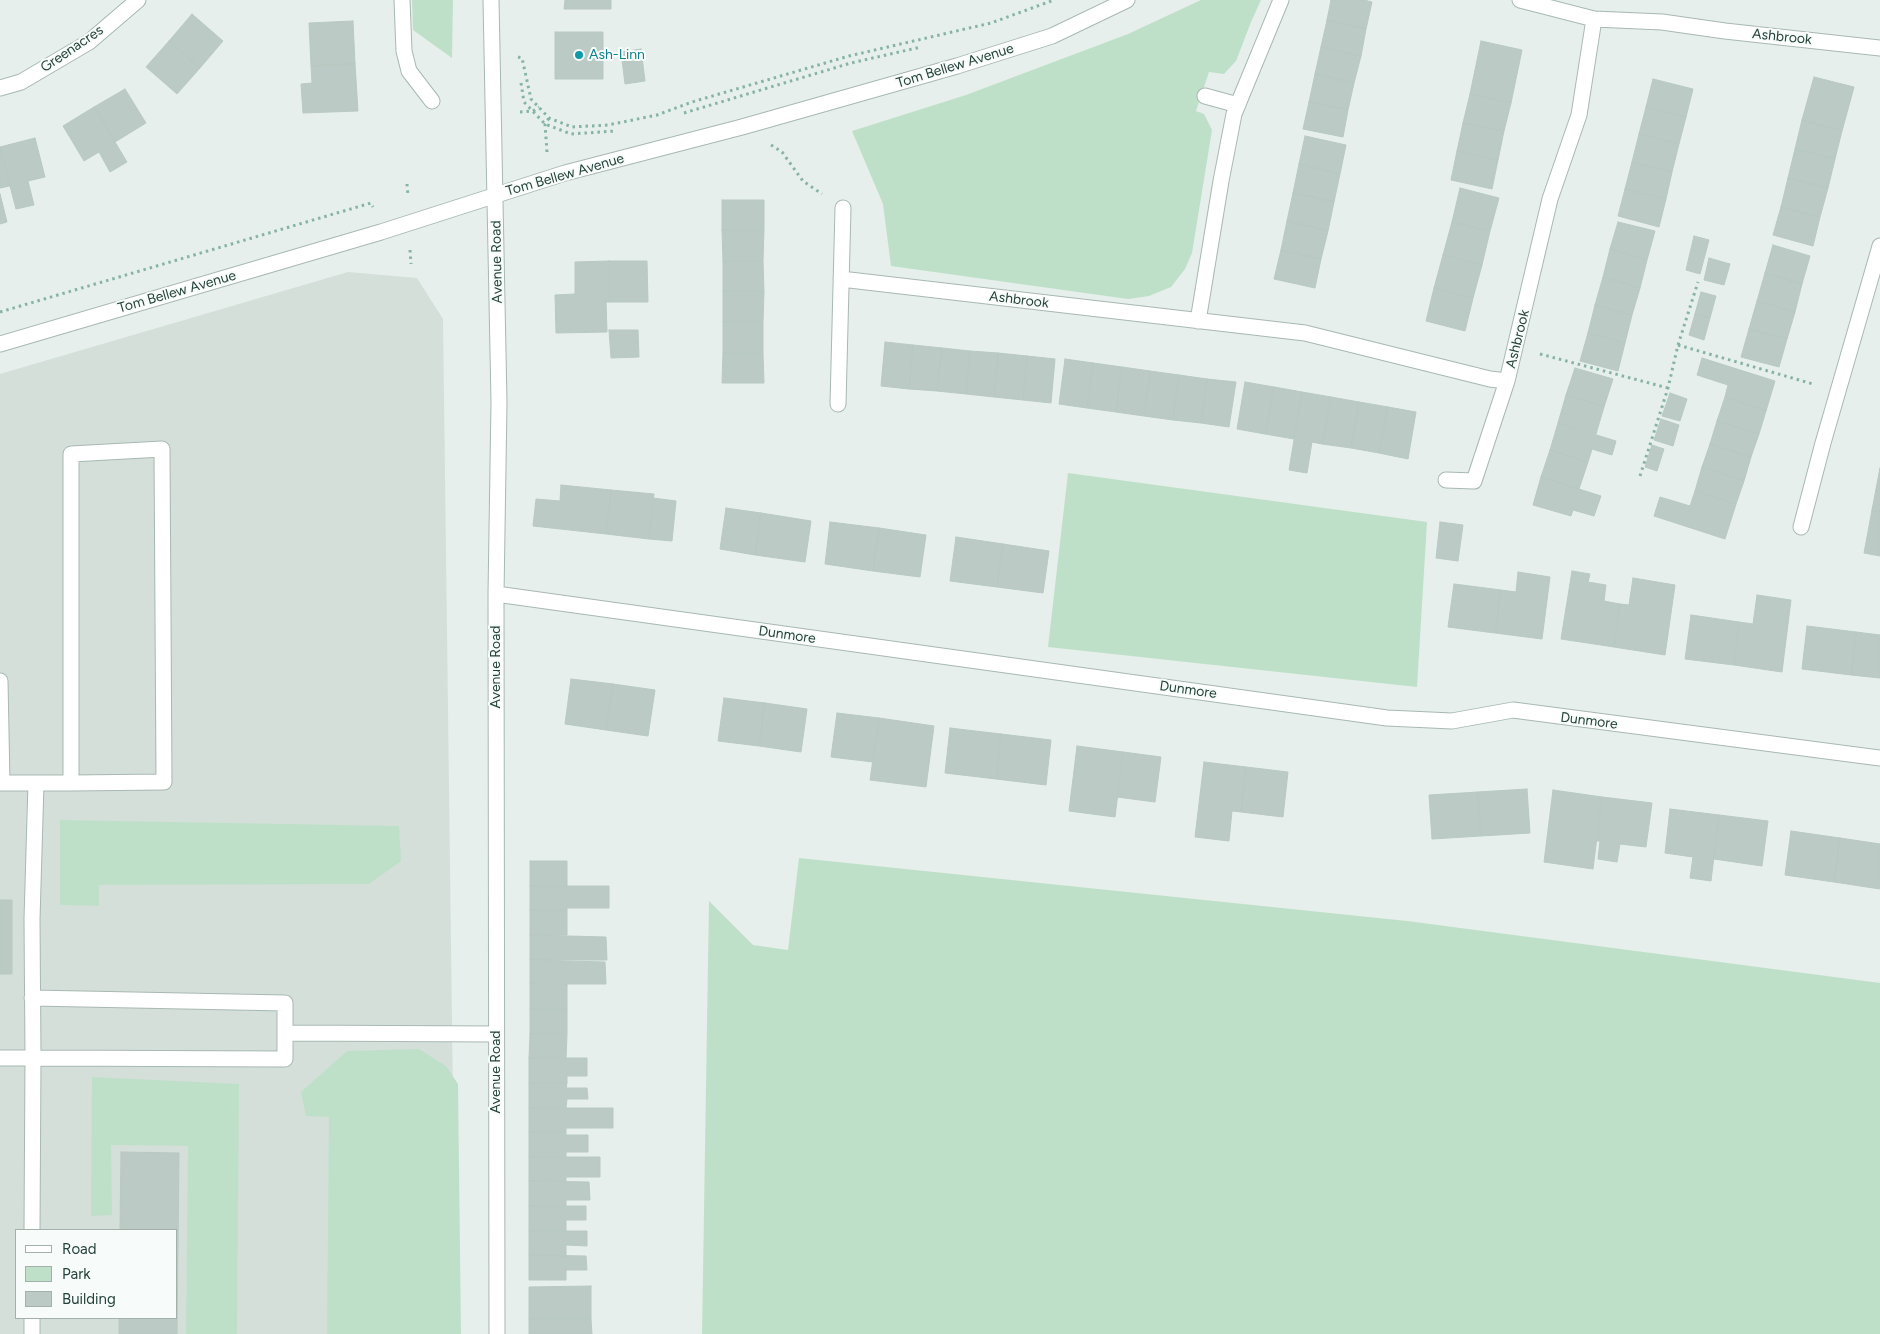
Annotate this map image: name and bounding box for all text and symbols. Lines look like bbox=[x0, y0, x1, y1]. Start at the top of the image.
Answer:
street label: Greenacres bbox=[37, 22, 107, 76]
street label: Ashbrook bbox=[1751, 26, 1813, 48]
street label: Tom Bellew Avenue bbox=[894, 40, 1016, 92]
place label: Ash-Linn bbox=[589, 47, 645, 63]
marker: Ash-Linn bbox=[573, 49, 585, 61]
street label: Tom Bellew Avenue bbox=[504, 150, 626, 200]
street label: Avenue Road bbox=[488, 220, 506, 304]
street label: Tom Bellew Avenue bbox=[116, 267, 238, 317]
street label: Ashbrook bbox=[988, 288, 1050, 312]
street label: Ashbrook bbox=[1503, 308, 1533, 370]
street label: Dunmore bbox=[757, 623, 817, 647]
street label: Avenue Road bbox=[488, 625, 504, 709]
street label: Dunmore bbox=[1158, 678, 1218, 702]
street label: Dunmore bbox=[1559, 709, 1619, 733]
street label: Avenue Road bbox=[488, 1030, 504, 1114]
legend bbox=[15, 1229, 178, 1319]
text: Road bbox=[62, 1240, 97, 1258]
text: Park bbox=[62, 1265, 91, 1283]
text: Building bbox=[62, 1290, 116, 1308]

